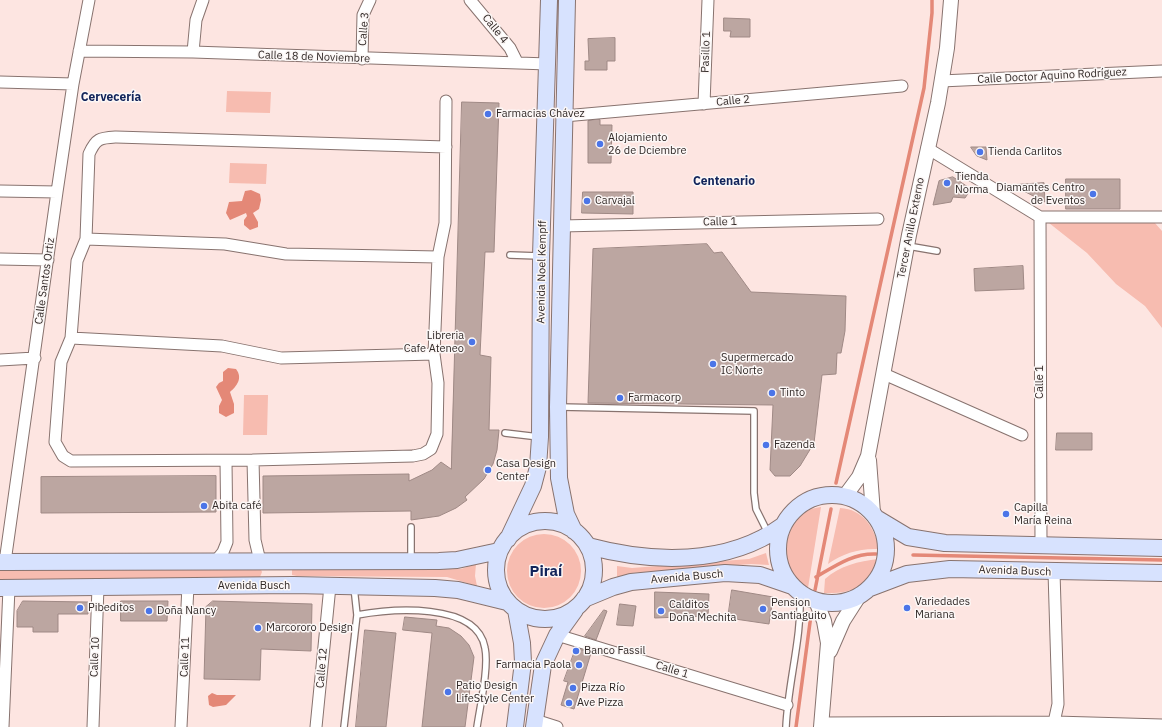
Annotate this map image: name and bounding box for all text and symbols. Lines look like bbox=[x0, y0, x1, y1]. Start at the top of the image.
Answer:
street label: Calle 3 bbox=[356, 12, 372, 46]
street label: Calle 4 bbox=[479, 12, 511, 46]
street label: Pasillo 1 bbox=[699, 31, 713, 73]
street label: Calle 18 de Noviembre bbox=[258, 48, 370, 66]
street label: Calle Doctor Aquino Rodríguez bbox=[977, 65, 1127, 87]
district label: Cervecería bbox=[81, 91, 141, 105]
street label: Calle 2 bbox=[716, 93, 750, 109]
place label: Farmacias Chávez bbox=[496, 107, 584, 121]
marker: Farmacias Chávez bbox=[483, 109, 493, 119]
place label: Alojamiento 26 de Dciembre bbox=[608, 131, 687, 157]
marker: Alojamiento 26 de Dciembre bbox=[595, 139, 605, 149]
place label: Tienda Carlitos bbox=[988, 145, 1062, 159]
marker: Tienda Carlitos bbox=[975, 147, 985, 157]
place label: Tienda Norma bbox=[955, 170, 989, 196]
district label: Centenario bbox=[693, 175, 755, 189]
street label: Tercer Anillo Externo bbox=[895, 176, 927, 280]
marker: Tienda Norma bbox=[942, 178, 952, 188]
place label: Diamantes Centro de Eventos bbox=[996, 181, 1085, 207]
marker: Diamantes Centro de Eventos bbox=[1088, 189, 1098, 199]
place label: Carvajal bbox=[595, 194, 635, 208]
marker: Carvajal bbox=[582, 196, 592, 206]
street label: Calle 1 bbox=[703, 215, 737, 229]
street label: Avenida Noel Kempff bbox=[534, 220, 550, 324]
street label: Calle Santos Ortiz bbox=[32, 237, 58, 325]
place label: Libreria Cafe Ateneo bbox=[404, 329, 464, 355]
marker: Libreria Cafe Ateneo bbox=[467, 337, 477, 347]
place label: Supermercado IC Norte bbox=[721, 351, 794, 377]
marker: Supermercado IC Norte bbox=[708, 359, 718, 369]
street label: Calle 1 bbox=[1033, 365, 1047, 399]
place label: Tinto bbox=[780, 386, 805, 400]
marker: Tinto bbox=[767, 388, 777, 398]
place label: Farmacorp bbox=[628, 391, 681, 405]
marker: Farmacorp bbox=[615, 393, 625, 403]
place label: Fazenda bbox=[774, 438, 815, 452]
marker: Fazenda bbox=[761, 440, 771, 450]
place label: Casa Design Center bbox=[496, 457, 556, 483]
marker: Casa Design Center bbox=[483, 465, 493, 475]
place label: Abita café bbox=[212, 499, 261, 513]
marker: Abita café bbox=[199, 501, 209, 511]
place label: Capilla María Reina bbox=[1014, 501, 1072, 527]
marker: Capilla María Reina bbox=[1001, 509, 1011, 519]
district label: Piraí bbox=[530, 563, 562, 581]
street label: Avenida Busch bbox=[978, 563, 1052, 579]
street label: Avenida Busch bbox=[650, 567, 724, 587]
street label: Avenida Busch bbox=[218, 579, 290, 593]
place label: Variedades Mariana bbox=[915, 595, 970, 621]
place label: Pension Santiaguito bbox=[771, 596, 827, 622]
place label: Calditos Doña Mechita bbox=[669, 598, 736, 624]
place label: Pibeditos bbox=[88, 601, 134, 615]
marker: Pibeditos bbox=[75, 603, 85, 613]
marker: Variedades Mariana bbox=[902, 603, 912, 613]
place label: Doña Nancy bbox=[157, 604, 216, 618]
marker: Pension Santiaguito bbox=[758, 604, 768, 614]
marker: Doña Nancy bbox=[144, 606, 154, 616]
marker: Calditos Doña Mechita bbox=[656, 606, 666, 616]
place label: Marcororo Design bbox=[266, 621, 353, 635]
marker: Marcororo Design bbox=[253, 623, 263, 633]
street label: Calle 10 bbox=[88, 637, 102, 677]
street label: Calle 11 bbox=[178, 637, 192, 677]
place label: Banco Fassil bbox=[584, 644, 646, 658]
marker: Banco Fassil bbox=[571, 646, 581, 656]
street label: Calle 12 bbox=[314, 647, 330, 689]
place label: Farmacia Paola bbox=[496, 658, 571, 672]
street label: Calle 1 bbox=[654, 659, 690, 681]
marker: Farmacia Paola bbox=[574, 660, 584, 670]
place label: Patio Design LifeStyle Center bbox=[456, 679, 534, 705]
place label: Pizza Río bbox=[581, 681, 625, 695]
marker: Pizza Río bbox=[568, 683, 578, 693]
marker: Patio Design LifeStyle Center bbox=[443, 687, 453, 697]
place label: Ave Pizza bbox=[577, 696, 623, 710]
marker: Ave Pizza bbox=[564, 698, 574, 708]

